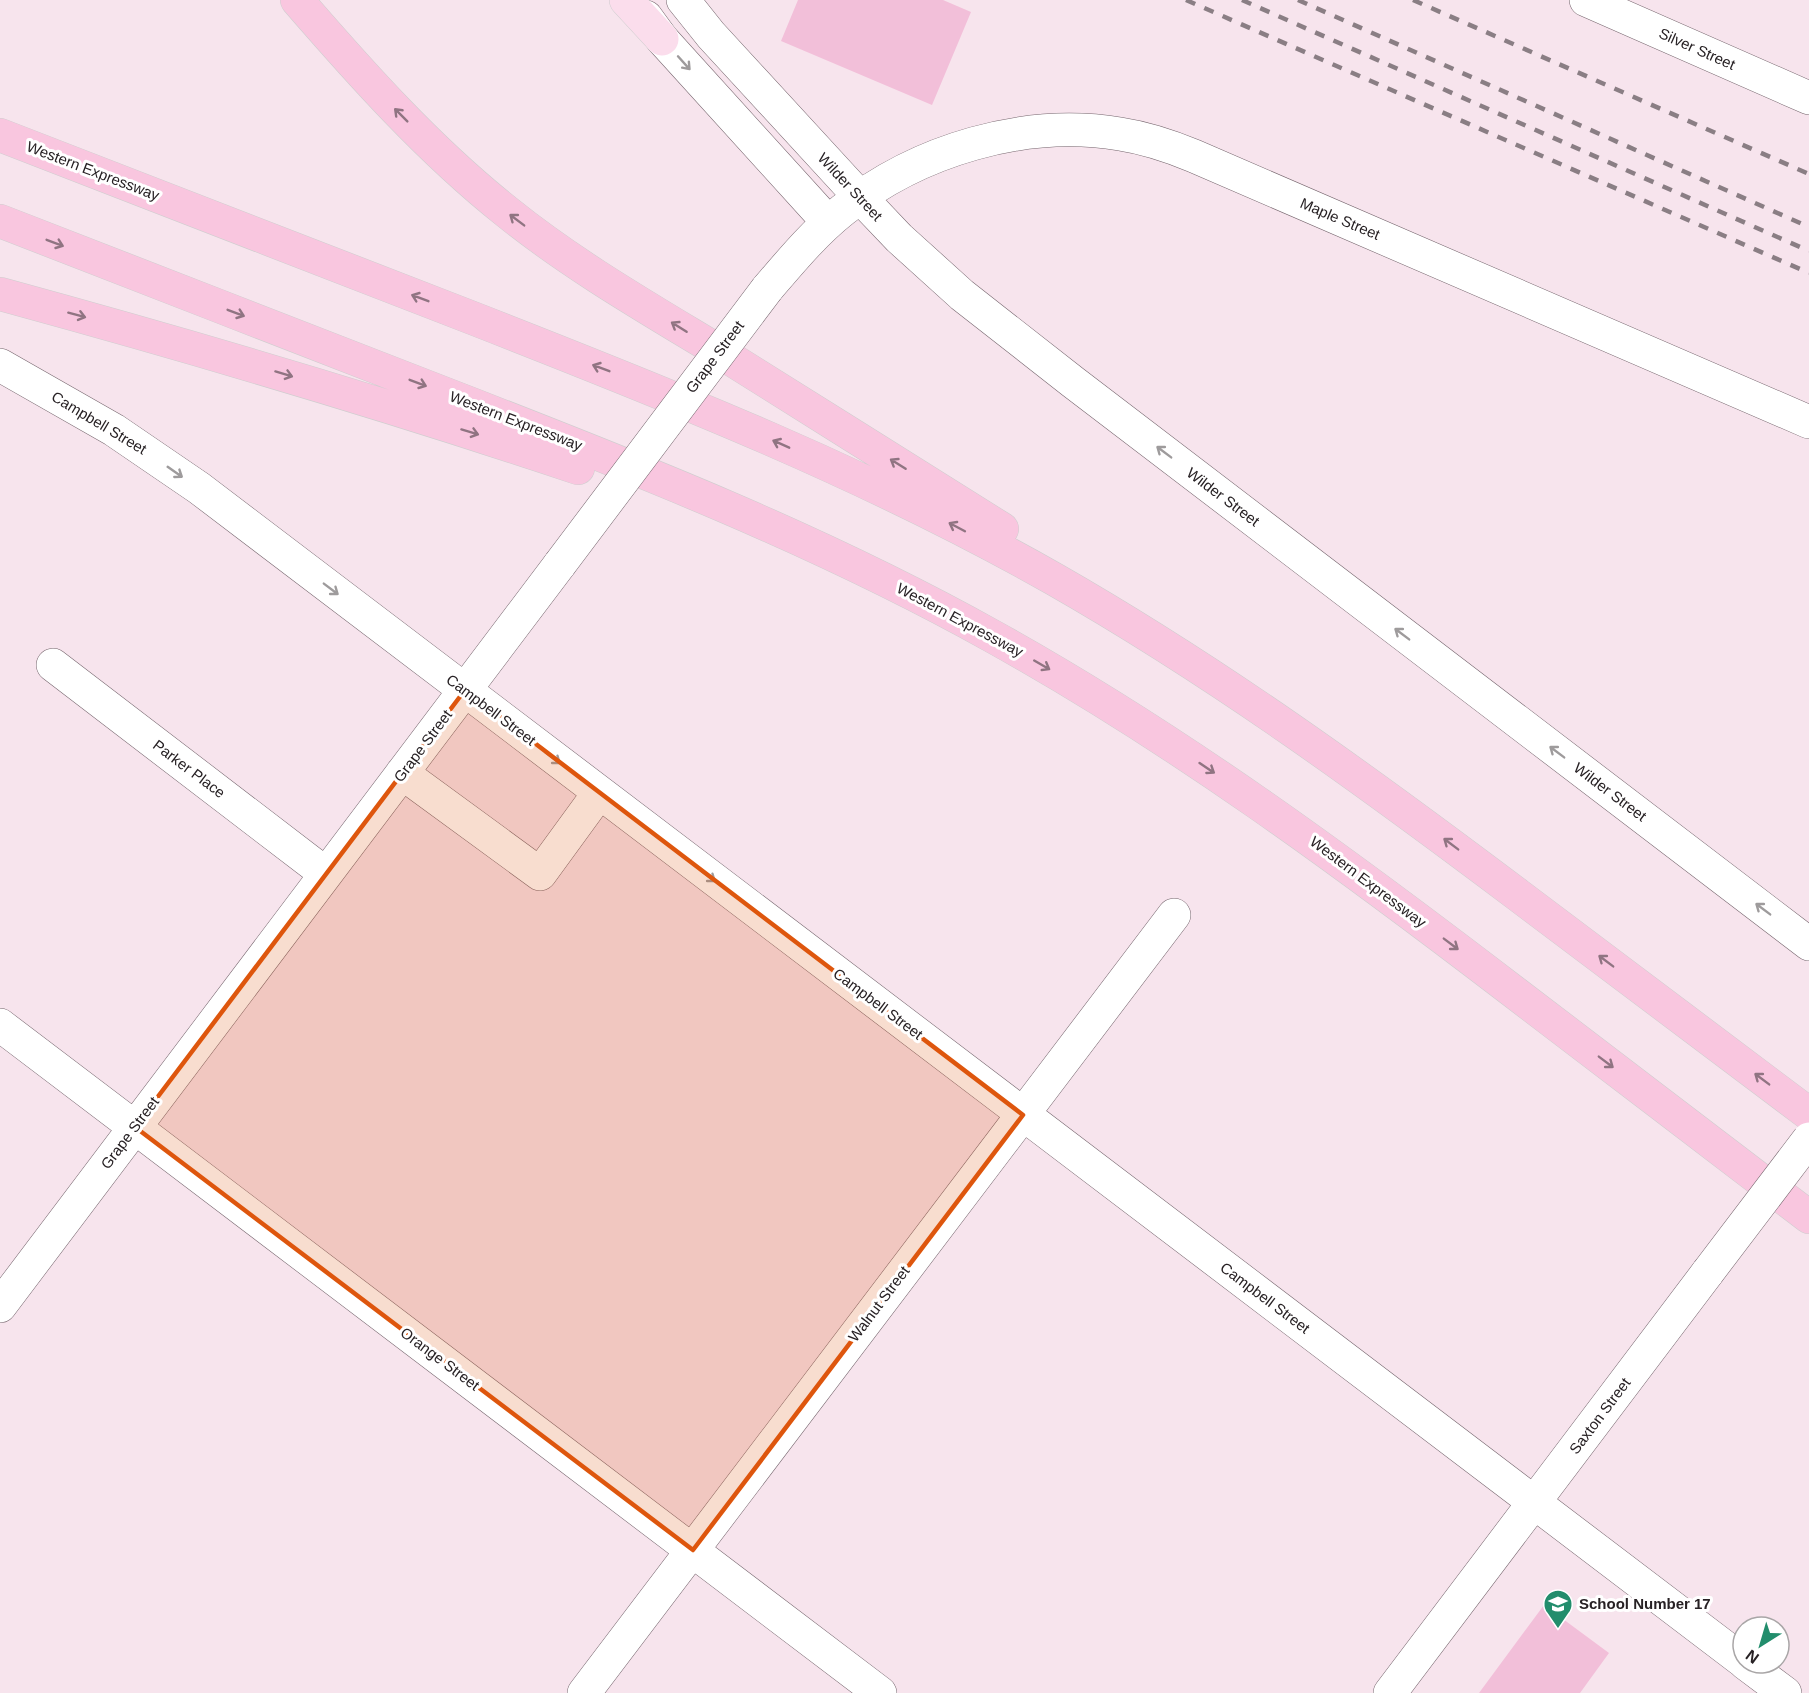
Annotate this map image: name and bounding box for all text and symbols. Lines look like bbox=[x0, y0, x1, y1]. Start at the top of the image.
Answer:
street label: Silver Street bbox=[1656, 24, 1739, 73]
one-way arrow bbox=[677, 56, 691, 71]
one-way arrow bbox=[393, 107, 408, 122]
street label: Western Expressway bbox=[24, 137, 162, 204]
street label: Wilder Street bbox=[815, 149, 887, 225]
street label: Maple Street bbox=[1298, 194, 1383, 243]
one-way arrow bbox=[509, 213, 525, 226]
one-way arrow bbox=[45, 238, 63, 249]
one-way arrow bbox=[411, 292, 429, 303]
one-way arrow bbox=[227, 308, 245, 319]
one-way arrow bbox=[67, 309, 86, 321]
street label: Grape Street bbox=[682, 317, 748, 396]
one-way arrow bbox=[671, 321, 688, 333]
one-way arrow bbox=[593, 362, 611, 373]
one-way arrow bbox=[274, 369, 293, 380]
one-way arrow bbox=[408, 379, 427, 390]
street label: Western Expressway bbox=[447, 387, 585, 454]
street label: Campbell Street bbox=[49, 388, 150, 458]
one-way arrow bbox=[461, 427, 480, 438]
one-way arrow bbox=[773, 437, 791, 449]
one-way arrow bbox=[1156, 445, 1172, 458]
one-way arrow bbox=[890, 457, 907, 469]
street label: Wilder Street bbox=[1184, 464, 1264, 530]
one-way arrow bbox=[167, 465, 183, 478]
one-way arrow bbox=[949, 521, 967, 532]
street label: Western Expressway bbox=[894, 579, 1027, 660]
one-way arrow bbox=[323, 582, 339, 595]
one-way arrow bbox=[1395, 627, 1411, 640]
one-way arrow bbox=[1033, 659, 1050, 671]
street label: Campbell Street bbox=[443, 670, 540, 749]
street label: Grape Street bbox=[390, 706, 456, 785]
street label: Parker Place bbox=[150, 736, 229, 801]
one-way arrow bbox=[1550, 746, 1566, 759]
one-way arrow bbox=[545, 751, 561, 764]
street label: Wilder Street bbox=[1571, 759, 1651, 825]
one-way arrow bbox=[1199, 762, 1215, 774]
street label: Western Expressway bbox=[1307, 833, 1430, 931]
one-way arrow bbox=[1443, 838, 1459, 850]
one-way arrow bbox=[700, 869, 716, 882]
one-way arrow bbox=[1755, 902, 1771, 915]
one-way arrow bbox=[1442, 937, 1458, 950]
one-way arrow bbox=[1599, 955, 1615, 968]
street label: Campbell Street bbox=[830, 964, 927, 1043]
one-way arrow bbox=[1597, 1056, 1613, 1068]
one-way arrow bbox=[1755, 1072, 1771, 1085]
street label: Grape Street bbox=[97, 1093, 163, 1172]
street label: Campbell Street bbox=[1217, 1258, 1314, 1337]
street label: Walnut Street bbox=[845, 1262, 913, 1345]
street label: Orange Street bbox=[398, 1323, 484, 1394]
street label: Saxton Street bbox=[1565, 1374, 1634, 1457]
school or university icon: School Number 17 bbox=[1542, 1588, 1574, 1630]
place label: School Number 17 bbox=[1579, 1595, 1711, 1612]
north arrow bbox=[1731, 1615, 1791, 1675]
text: N bbox=[1743, 1646, 1762, 1667]

